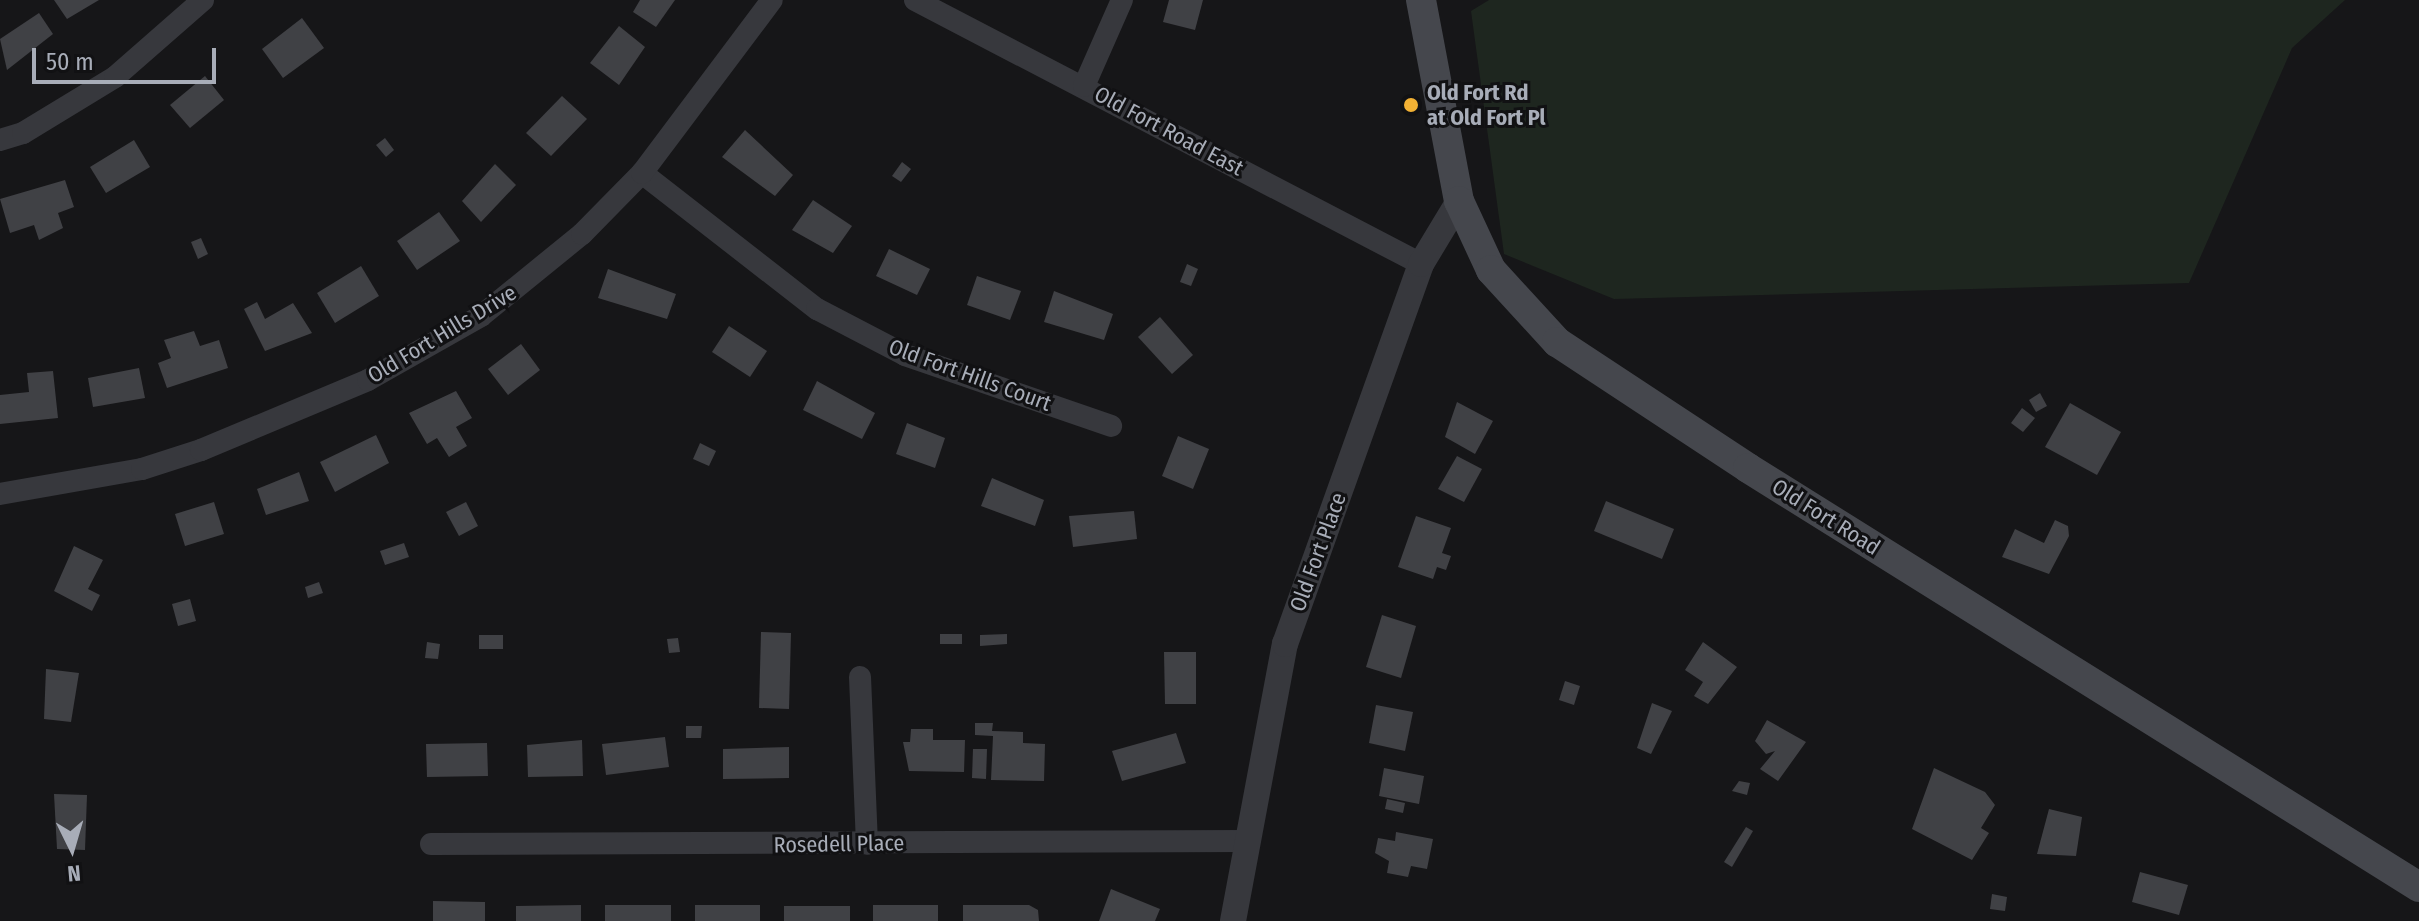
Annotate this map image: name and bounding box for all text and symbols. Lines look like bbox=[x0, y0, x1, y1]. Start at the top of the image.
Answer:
scale bar bbox=[36, 32, 220, 82]
text: 50 m bbox=[46, 48, 94, 76]
place label: Old Fort Rd at Old Fort Pl bbox=[1427, 79, 1545, 130]
street label: Old Fort Road East bbox=[1090, 81, 1248, 181]
marker: Old Fort Rd at Old Fort Pl bbox=[1402, 96, 1420, 114]
street label: Old Fort Hills Drive bbox=[363, 279, 521, 389]
street label: Old Fort Hills Court bbox=[885, 333, 1055, 417]
street label: Old Fort Road bbox=[1767, 473, 1885, 561]
street label: Old Fort Place bbox=[1284, 489, 1352, 615]
north arrow bbox=[32, 809, 112, 889]
street label: Rosedell Place bbox=[773, 830, 905, 858]
text: N bbox=[66, 859, 82, 887]

